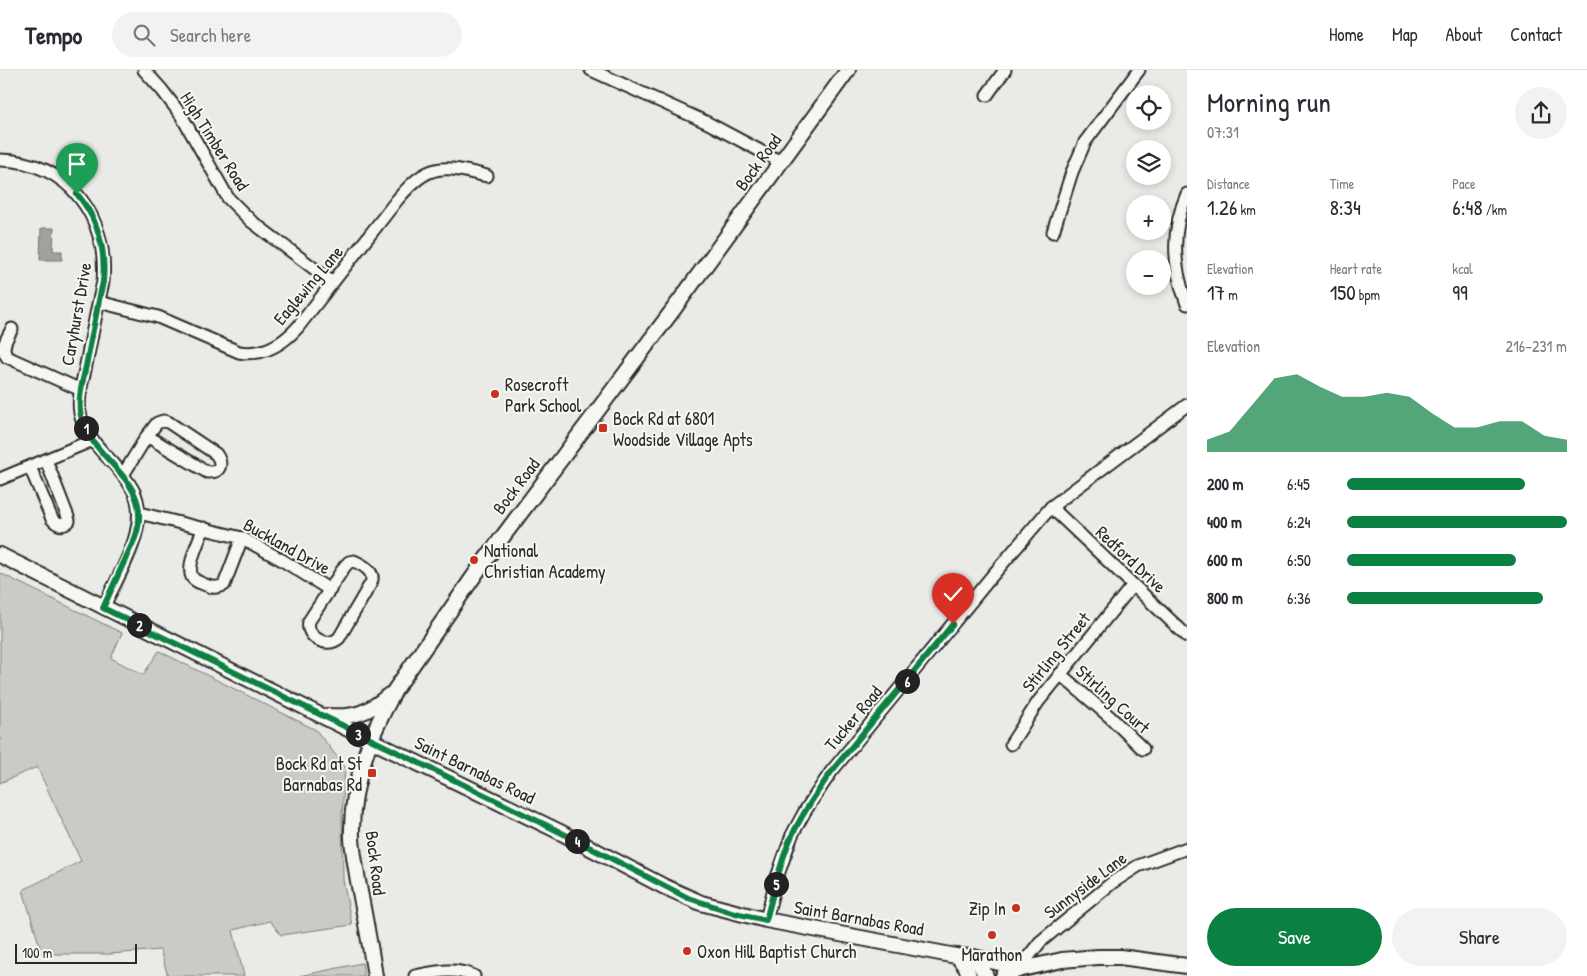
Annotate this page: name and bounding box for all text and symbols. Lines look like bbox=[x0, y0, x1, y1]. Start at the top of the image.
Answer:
search box bbox=[112, 12, 462, 57]
text: Tempo bbox=[25, 19, 82, 51]
icon: search bbox=[130, 21, 158, 49]
text: Search here bbox=[170, 22, 251, 48]
text: Home bbox=[1329, 22, 1364, 47]
text: Map bbox=[1392, 22, 1417, 47]
text: About bbox=[1445, 22, 1482, 47]
text: Contact bbox=[1510, 22, 1562, 47]
text: Morning run bbox=[1207, 83, 1331, 121]
map controls bbox=[1126, 85, 1171, 295]
button: locate bbox=[1126, 85, 1171, 130]
street label: High Timber Road bbox=[175, 87, 255, 195]
button: share bbox=[1515, 87, 1567, 139]
text: 07:31 bbox=[1207, 121, 1239, 143]
street label: Bock Road bbox=[729, 129, 787, 195]
button: layers bbox=[1126, 140, 1171, 185]
pin bbox=[56, 143, 98, 194]
icon: arrive bbox=[63, 150, 91, 178]
text: Distance bbox=[1207, 174, 1250, 193]
text: Time bbox=[1330, 174, 1354, 193]
text: Pace bbox=[1452, 174, 1476, 193]
text: 1.26 bbox=[1207, 193, 1237, 222]
text: 8:34 bbox=[1330, 193, 1361, 222]
text: 6:48 bbox=[1452, 193, 1483, 222]
button: + bbox=[1126, 195, 1171, 240]
text: km bbox=[1237, 200, 1256, 219]
text: /km bbox=[1483, 200, 1507, 219]
street label: Eaglewing Lane bbox=[267, 240, 349, 330]
button: − bbox=[1126, 250, 1171, 295]
text: Elevation bbox=[1207, 259, 1254, 278]
text: Heart rate bbox=[1330, 259, 1382, 278]
text: kcal bbox=[1452, 259, 1473, 278]
street label: Caryhurst Drive bbox=[55, 260, 97, 368]
text: 17 bbox=[1207, 278, 1225, 307]
text: 150 bbox=[1330, 278, 1356, 307]
text: 99 bbox=[1452, 278, 1468, 307]
text: m bbox=[1225, 285, 1238, 304]
text: bpm bbox=[1356, 285, 1380, 304]
text: Elevation bbox=[1207, 335, 1260, 357]
text: 216–231 m bbox=[1506, 335, 1567, 357]
place label: Rosecroft Park School bbox=[505, 372, 582, 418]
marker: Rosecroft Park School bbox=[489, 388, 501, 400]
place label: Bock Rd at 6801 Woodside Village Apts bbox=[613, 406, 753, 452]
pin: 1 bbox=[74, 416, 98, 440]
text: 1 bbox=[84, 419, 89, 438]
marker: Bock Rd at 6801 Woodside Village Apts bbox=[597, 422, 609, 434]
street label: Bock Road bbox=[487, 453, 545, 519]
text: 200 m bbox=[1207, 473, 1243, 495]
text: 6:45 bbox=[1287, 473, 1310, 495]
text: 400 m bbox=[1207, 511, 1242, 533]
text: 6:24 bbox=[1287, 511, 1311, 533]
street label: Buckland Drive bbox=[239, 512, 335, 580]
street label: Redford Drive bbox=[1090, 520, 1172, 598]
place label: National Christian Academy bbox=[484, 538, 606, 584]
text: 600 m bbox=[1207, 549, 1242, 571]
text: 6:50 bbox=[1287, 549, 1311, 571]
marker: National Christian Academy bbox=[468, 554, 480, 566]
pin bbox=[932, 573, 974, 624]
icon: check bbox=[939, 580, 967, 608]
text: 800 m bbox=[1207, 587, 1243, 609]
text: 6:36 bbox=[1287, 587, 1311, 609]
street label: Stirling Street bbox=[1016, 606, 1097, 697]
pin: 2 bbox=[126, 612, 152, 638]
text: 2 bbox=[136, 616, 143, 635]
street label: Stirling Court bbox=[1070, 659, 1156, 740]
pin: 6 bbox=[894, 668, 920, 694]
text: 6 bbox=[905, 672, 910, 691]
street label: Tucker Road bbox=[818, 680, 888, 756]
pin: 3 bbox=[346, 722, 370, 746]
text: 3 bbox=[355, 725, 362, 744]
street label: Saint Barnabas Road bbox=[411, 730, 539, 810]
place label: Bock Rd at St Barnabas Rd bbox=[276, 751, 363, 797]
marker: Bock Rd at St Barnabas Rd bbox=[366, 767, 378, 779]
pin: 4 bbox=[564, 828, 590, 854]
street label: Bock Road bbox=[360, 829, 392, 897]
text: 4 bbox=[575, 832, 580, 851]
street label: Sunnyside Lane bbox=[1038, 846, 1132, 924]
pin: 5 bbox=[764, 872, 788, 896]
text: 5 bbox=[774, 875, 779, 894]
street label: Saint Barnabas Road bbox=[792, 894, 926, 942]
place label: Zip In bbox=[969, 896, 1006, 921]
marker: Zip In bbox=[1010, 902, 1022, 914]
button: Save bbox=[1207, 908, 1382, 966]
button: Share bbox=[1392, 908, 1567, 966]
marker: Marathon bbox=[986, 929, 998, 941]
place label: Oxon Hill Baptist Church bbox=[697, 939, 857, 964]
scale bar bbox=[15, 941, 138, 964]
place label: Marathon bbox=[962, 942, 1022, 967]
text: 100 m bbox=[22, 943, 52, 962]
marker: Oxon Hill Baptist Church bbox=[681, 945, 693, 957]

